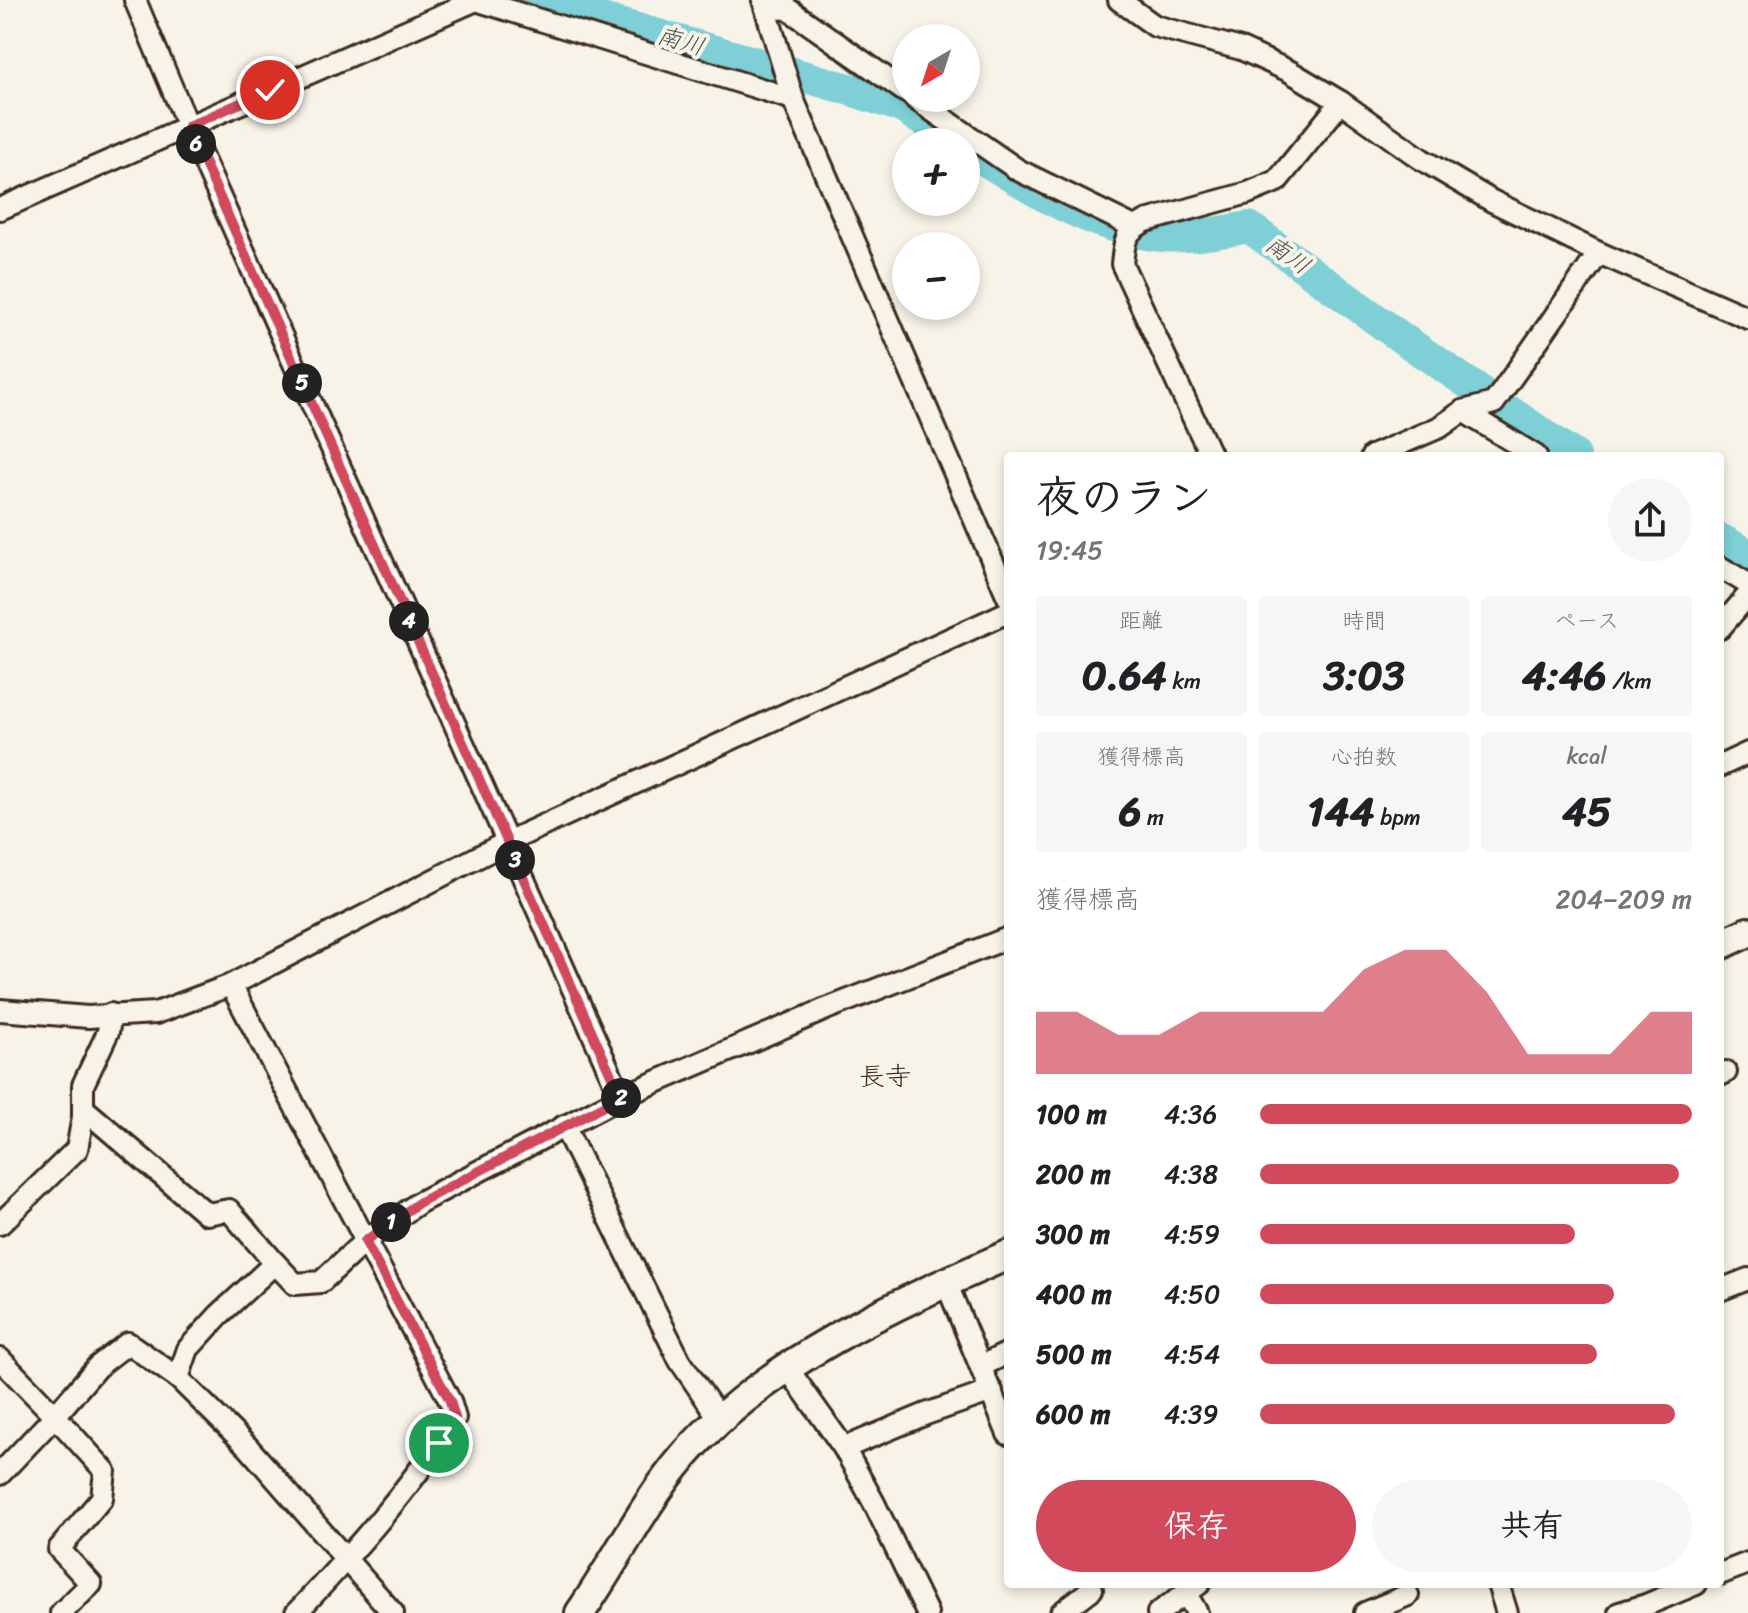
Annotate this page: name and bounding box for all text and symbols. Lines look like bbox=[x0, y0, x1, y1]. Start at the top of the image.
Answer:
water label: 南川 bbox=[652, 14, 710, 68]
north arrow bbox=[892, 24, 980, 112]
map controls bbox=[892, 24, 980, 320]
pin bbox=[236, 56, 304, 124]
icon: check bbox=[248, 68, 292, 112]
pin: 6 bbox=[176, 124, 216, 164]
text: 6 bbox=[190, 124, 202, 163]
button: + bbox=[892, 128, 980, 216]
water label: 南川 bbox=[1256, 224, 1320, 286]
button: − bbox=[892, 232, 980, 320]
pin: 5 bbox=[282, 363, 322, 403]
text: 5 bbox=[295, 363, 309, 402]
text: 夜のラン bbox=[1036, 458, 1212, 536]
button: share bbox=[1608, 478, 1692, 562]
text: 19:45 bbox=[1036, 527, 1103, 573]
pin: 4 bbox=[389, 601, 429, 641]
text: 4 bbox=[402, 601, 416, 640]
text: 距離 bbox=[1119, 601, 1163, 640]
text: 時間 bbox=[1342, 601, 1386, 640]
text: ペース bbox=[1554, 601, 1619, 640]
text: 0.64 bbox=[1082, 640, 1167, 711]
text: 3:03 bbox=[1323, 640, 1405, 711]
text: 4:46 bbox=[1522, 640, 1606, 711]
text: km bbox=[1167, 662, 1201, 701]
text: /km bbox=[1606, 662, 1652, 701]
text: 獲得標高 bbox=[1097, 737, 1185, 776]
text: 心拍数 bbox=[1331, 737, 1397, 776]
text: kcal bbox=[1567, 737, 1607, 776]
text: 6 bbox=[1119, 776, 1141, 847]
text: 144 bbox=[1307, 776, 1374, 847]
text: 45 bbox=[1562, 776, 1611, 847]
text: m bbox=[1141, 798, 1164, 837]
text: bpm bbox=[1374, 798, 1421, 837]
pin: 3 bbox=[495, 840, 535, 880]
text: 3 bbox=[509, 840, 521, 879]
text: 獲得標高 bbox=[1036, 876, 1140, 922]
text: 204–209 m bbox=[1555, 876, 1692, 922]
district label: 長寺 bbox=[859, 1053, 911, 1099]
pin: 2 bbox=[601, 1078, 641, 1118]
text: 2 bbox=[615, 1078, 627, 1117]
text: 100 m bbox=[1036, 1091, 1107, 1137]
text: 4:36 bbox=[1164, 1091, 1217, 1137]
text: 200 m bbox=[1036, 1151, 1111, 1197]
text: 4:38 bbox=[1164, 1151, 1218, 1197]
pin: 1 bbox=[371, 1202, 411, 1242]
text: 1 bbox=[386, 1202, 396, 1241]
text: 300 m bbox=[1036, 1211, 1110, 1257]
text: 4:59 bbox=[1164, 1211, 1220, 1257]
text: 400 m bbox=[1036, 1271, 1112, 1317]
text: 4:50 bbox=[1164, 1271, 1220, 1317]
text: 500 m bbox=[1036, 1331, 1111, 1377]
text: 4:54 bbox=[1164, 1331, 1220, 1377]
text: 600 m bbox=[1036, 1391, 1110, 1437]
text: 4:39 bbox=[1164, 1391, 1218, 1437]
pin bbox=[405, 1409, 473, 1477]
icon: arrive bbox=[417, 1421, 461, 1465]
button: 保存 bbox=[1036, 1480, 1356, 1572]
button: 共有 bbox=[1372, 1480, 1692, 1572]

